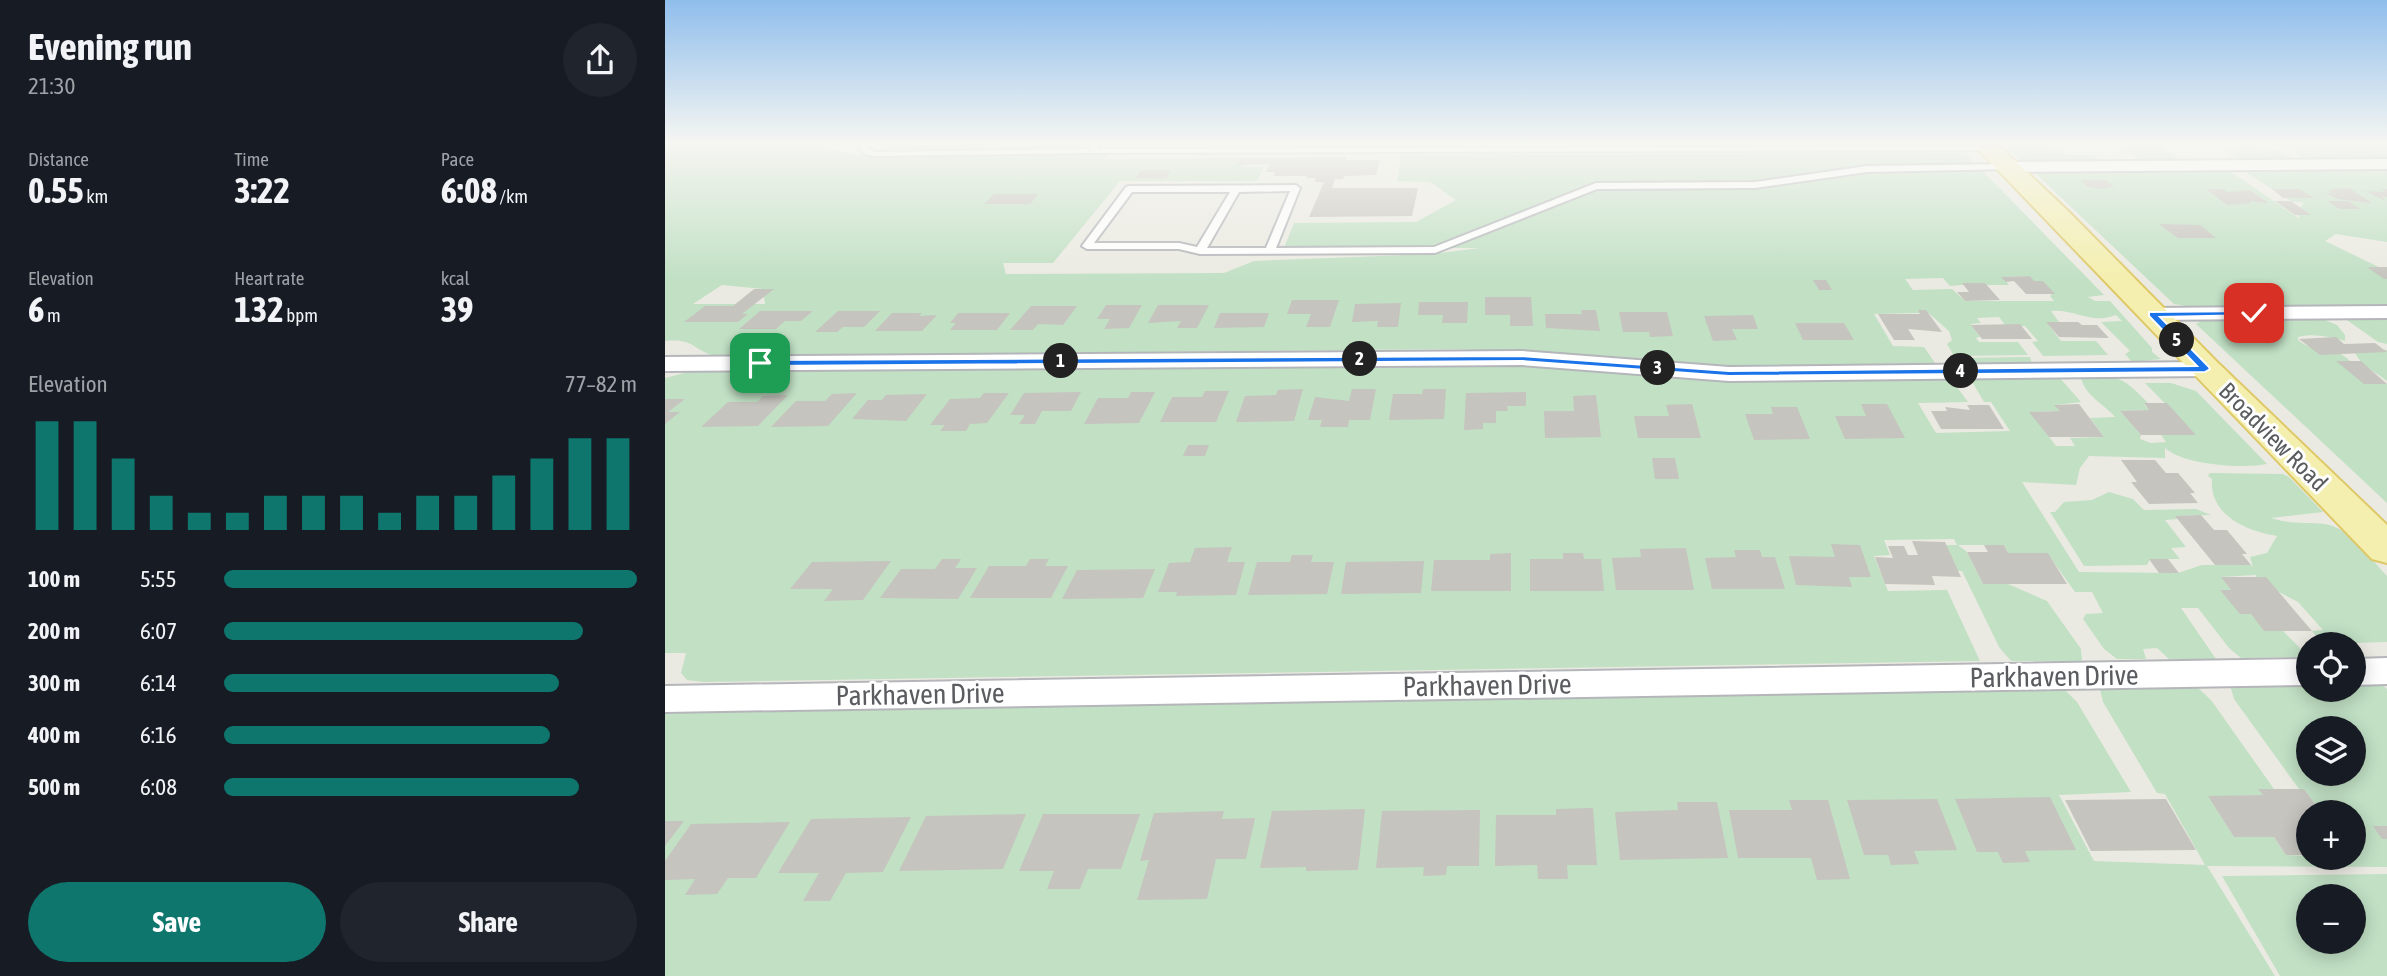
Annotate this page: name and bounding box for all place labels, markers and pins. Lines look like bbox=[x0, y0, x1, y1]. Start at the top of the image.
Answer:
pin bbox=[2224, 283, 2284, 343]
pin: 5 bbox=[2159, 322, 2195, 358]
pin bbox=[730, 333, 790, 393]
pin: 2 bbox=[1343, 342, 1377, 376]
pin: 1 bbox=[1043, 344, 1079, 378]
pin: 3 bbox=[1641, 350, 1675, 386]
pin: 4 bbox=[1943, 354, 1979, 388]

